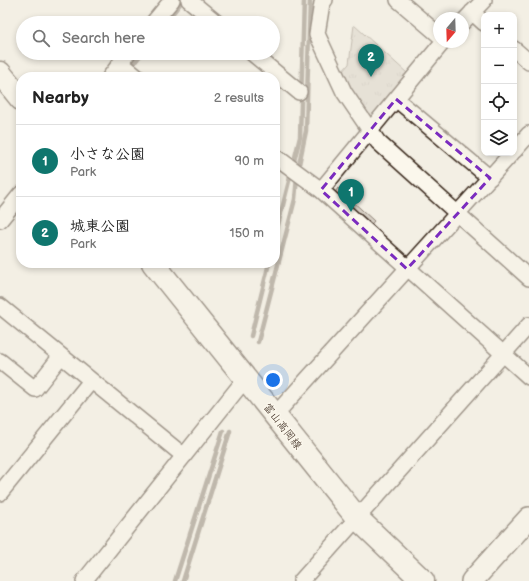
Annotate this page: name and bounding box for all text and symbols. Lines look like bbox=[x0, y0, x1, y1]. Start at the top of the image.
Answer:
north arrow bbox=[433, 12, 469, 48]
map controls bbox=[481, 12, 517, 156]
button: + bbox=[481, 12, 517, 48]
search box bbox=[16, 16, 280, 60]
icon: search bbox=[30, 27, 52, 49]
text: Search here bbox=[62, 29, 145, 48]
pin: 2 bbox=[358, 44, 384, 77]
button: − bbox=[481, 48, 517, 84]
button: locate bbox=[481, 84, 517, 120]
text: Nearby bbox=[32, 88, 89, 108]
text: 2 results bbox=[214, 90, 264, 106]
button: layers bbox=[481, 120, 517, 156]
text: 小さな公園 bbox=[70, 145, 145, 164]
text: 1 bbox=[42, 153, 48, 169]
text: 90 m bbox=[235, 153, 264, 169]
text: Park bbox=[70, 164, 96, 180]
pin: 1 bbox=[338, 179, 364, 212]
text: 城東公園 bbox=[70, 217, 130, 236]
text: 2 bbox=[41, 225, 49, 241]
text: 150 m bbox=[230, 225, 264, 241]
text: Park bbox=[70, 236, 96, 252]
your location bbox=[263, 370, 283, 390]
street label: 富山高岡線 bbox=[261, 401, 305, 452]

